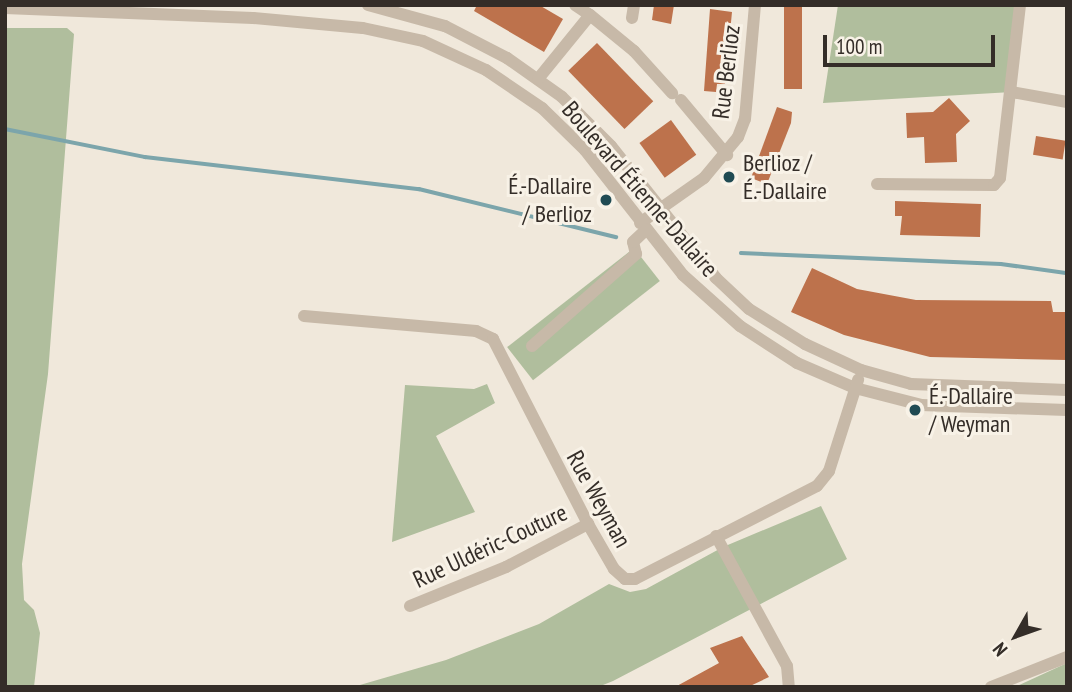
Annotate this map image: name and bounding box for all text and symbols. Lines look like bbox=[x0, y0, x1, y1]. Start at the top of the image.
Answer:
scale bar bbox=[827, 21, 998, 65]
street label: Rue Berlioz bbox=[706, 23, 746, 121]
text: 100 m bbox=[836, 33, 882, 60]
street label: Boulevard Étienne-Dallaire bbox=[556, 95, 724, 283]
place label: Berlioz / É.-Dallaire bbox=[743, 149, 827, 205]
marker: Berlioz / É.-Dallaire bbox=[721, 169, 737, 185]
place label: É.-Dallaire / Berlioz bbox=[508, 172, 592, 228]
marker: É.-Dallaire / Berlioz bbox=[598, 192, 614, 208]
place label: É.-Dallaire / Weyman bbox=[929, 382, 1013, 438]
marker: É.-Dallaire / Weyman bbox=[907, 402, 923, 418]
street label: Rue Weyman bbox=[561, 445, 637, 553]
street label: Rue Uldéric-Couture bbox=[409, 498, 571, 594]
north arrow bbox=[981, 601, 1051, 671]
text: N bbox=[987, 638, 1012, 661]

